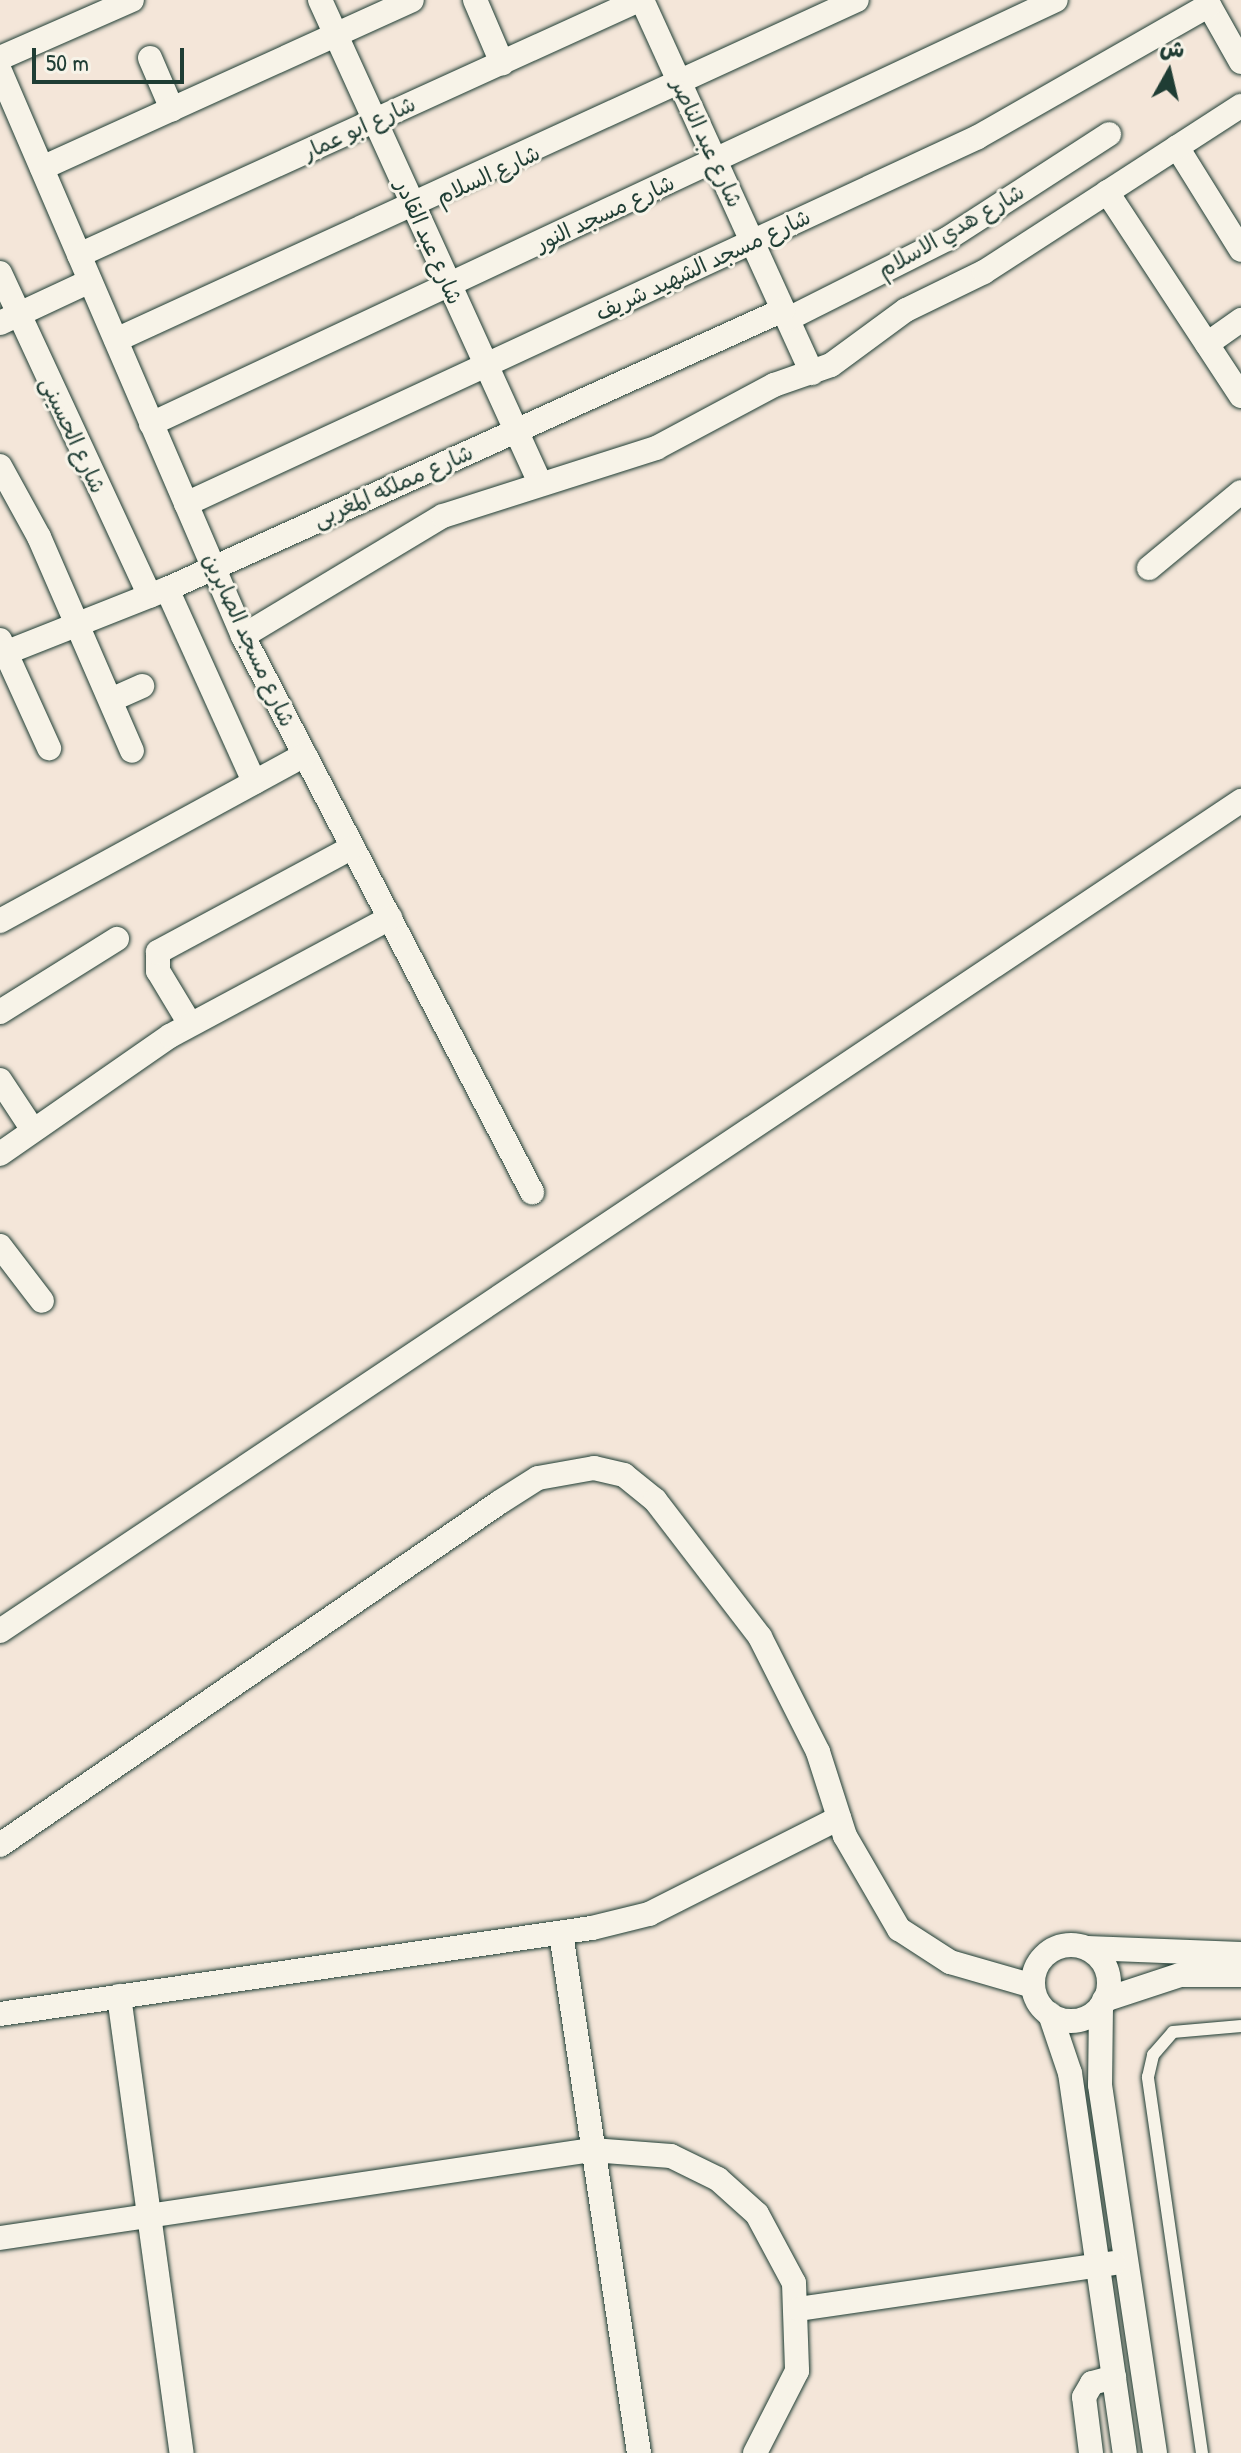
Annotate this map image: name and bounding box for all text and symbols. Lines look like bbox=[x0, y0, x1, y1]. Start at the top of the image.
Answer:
scale bar bbox=[36, 32, 188, 82]
north arrow bbox=[1129, 32, 1209, 112]
text: ش bbox=[1158, 32, 1186, 65]
text: 50 m bbox=[46, 46, 89, 78]
street label: شارع عبد الناصر bbox=[666, 74, 748, 212]
street label: شارع ابو عمار bbox=[298, 90, 420, 166]
street label: شارع السلام bbox=[432, 139, 544, 211]
street label: شارع مسجد النور bbox=[531, 169, 679, 257]
street label: شارع عبد القادر bbox=[390, 176, 468, 308]
street label: شارع هدي الاسلام bbox=[873, 178, 1029, 284]
street label: شارع مسجد الشهيد شريف bbox=[591, 204, 815, 326]
street label: شارع الحسينى bbox=[35, 373, 111, 497]
street label: شارع مملكه المغربى bbox=[309, 439, 477, 533]
street label: شارع مسجد الصابرين bbox=[197, 549, 301, 731]

